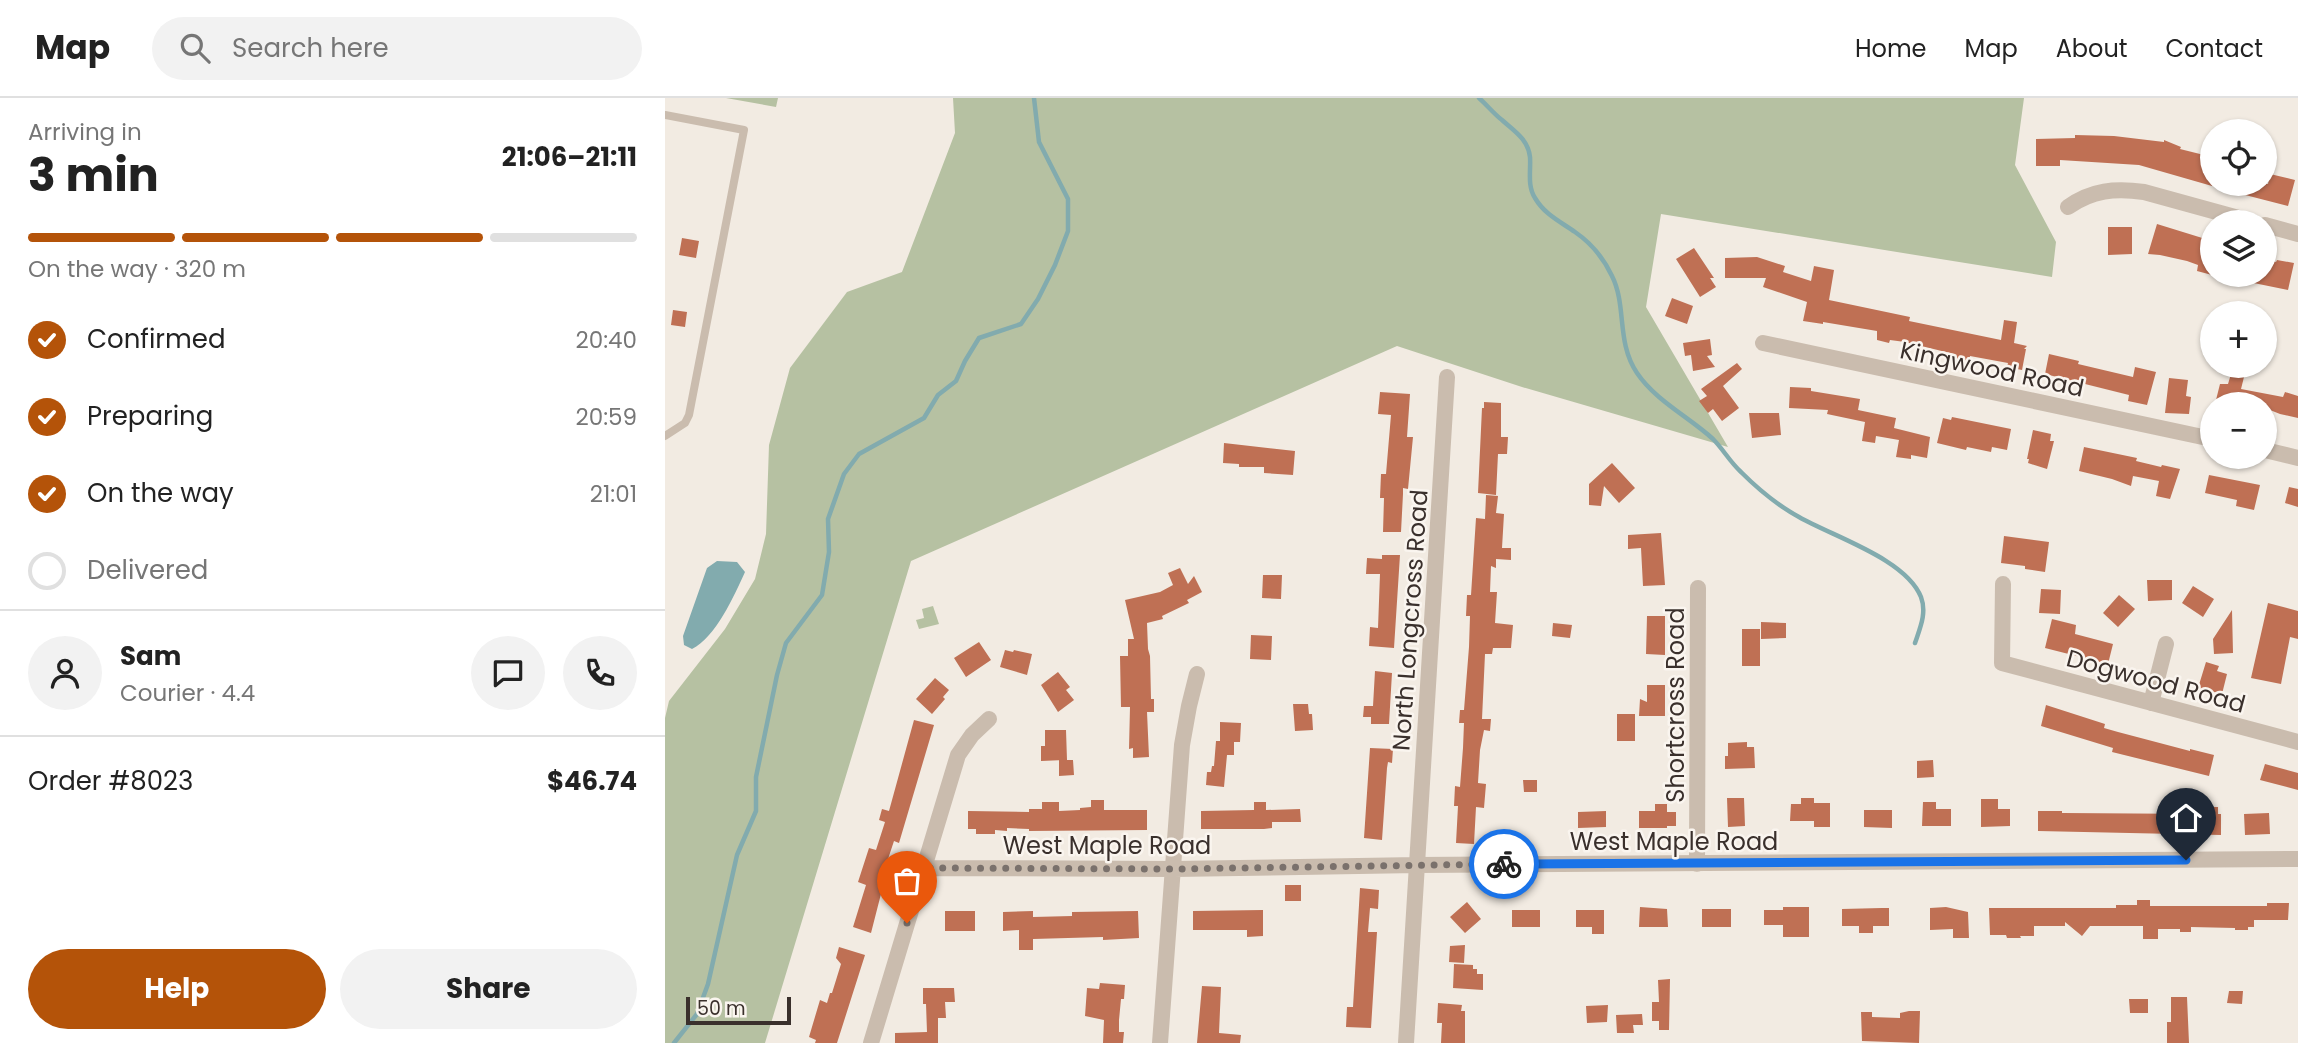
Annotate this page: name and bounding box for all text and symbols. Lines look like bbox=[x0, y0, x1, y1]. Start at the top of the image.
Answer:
search box bbox=[152, 17, 642, 80]
text: Map bbox=[35, 24, 110, 71]
icon: search bbox=[176, 29, 214, 67]
text: Search here bbox=[232, 30, 389, 66]
text: Home bbox=[1855, 32, 1927, 65]
text: Map bbox=[1965, 32, 2018, 65]
text: About bbox=[2056, 32, 2127, 65]
text: Contact bbox=[2165, 32, 2263, 65]
text: Arriving in bbox=[28, 116, 142, 148]
map controls bbox=[2200, 119, 2277, 469]
button: locate bbox=[2200, 119, 2277, 196]
text: 21:06–21:11 bbox=[502, 139, 637, 175]
text: 3 min bbox=[28, 143, 159, 207]
button: layers bbox=[2200, 210, 2277, 287]
text: On the way · 320 m bbox=[28, 253, 246, 285]
button: + bbox=[2200, 301, 2277, 378]
icon: check bbox=[28, 321, 66, 359]
text: Confirmed bbox=[87, 321, 225, 357]
text: 20:40 bbox=[576, 324, 637, 356]
street label: Kingwood Road bbox=[1897, 333, 2087, 405]
button: − bbox=[2200, 392, 2277, 469]
icon: check bbox=[28, 398, 66, 436]
text: Preparing bbox=[87, 398, 213, 434]
text: 20:59 bbox=[575, 401, 637, 433]
icon: check bbox=[28, 475, 66, 513]
text: On the way bbox=[87, 475, 234, 511]
text: 21:01 bbox=[590, 478, 637, 510]
street label: North Longcross Road bbox=[1384, 488, 1436, 752]
text: Delivered bbox=[87, 552, 208, 588]
street label: Shortcross Road bbox=[1659, 607, 1692, 803]
button: person bbox=[28, 636, 102, 710]
button: chat bbox=[471, 636, 545, 710]
button: phone bbox=[563, 636, 637, 710]
text: Sam bbox=[120, 638, 181, 674]
street label: Dogwood Road bbox=[2063, 641, 2249, 721]
text: Courier · 4.4 bbox=[120, 677, 255, 709]
text: Order #8023 bbox=[28, 763, 193, 799]
text: $46.74 bbox=[547, 763, 637, 799]
pin bbox=[2156, 788, 2216, 860]
icon: home bbox=[2167, 799, 2205, 837]
street label: West Maple Road bbox=[1570, 825, 1778, 858]
street label: West Maple Road bbox=[1003, 829, 1211, 862]
courier bbox=[1469, 829, 1539, 899]
icon: bike bbox=[1485, 845, 1523, 883]
pin bbox=[877, 851, 937, 923]
icon: bag bbox=[888, 862, 926, 900]
button: Help bbox=[28, 949, 326, 1029]
button: Share bbox=[340, 949, 637, 1029]
scale bar bbox=[686, 994, 791, 1026]
text: 50 m bbox=[697, 995, 746, 1022]

